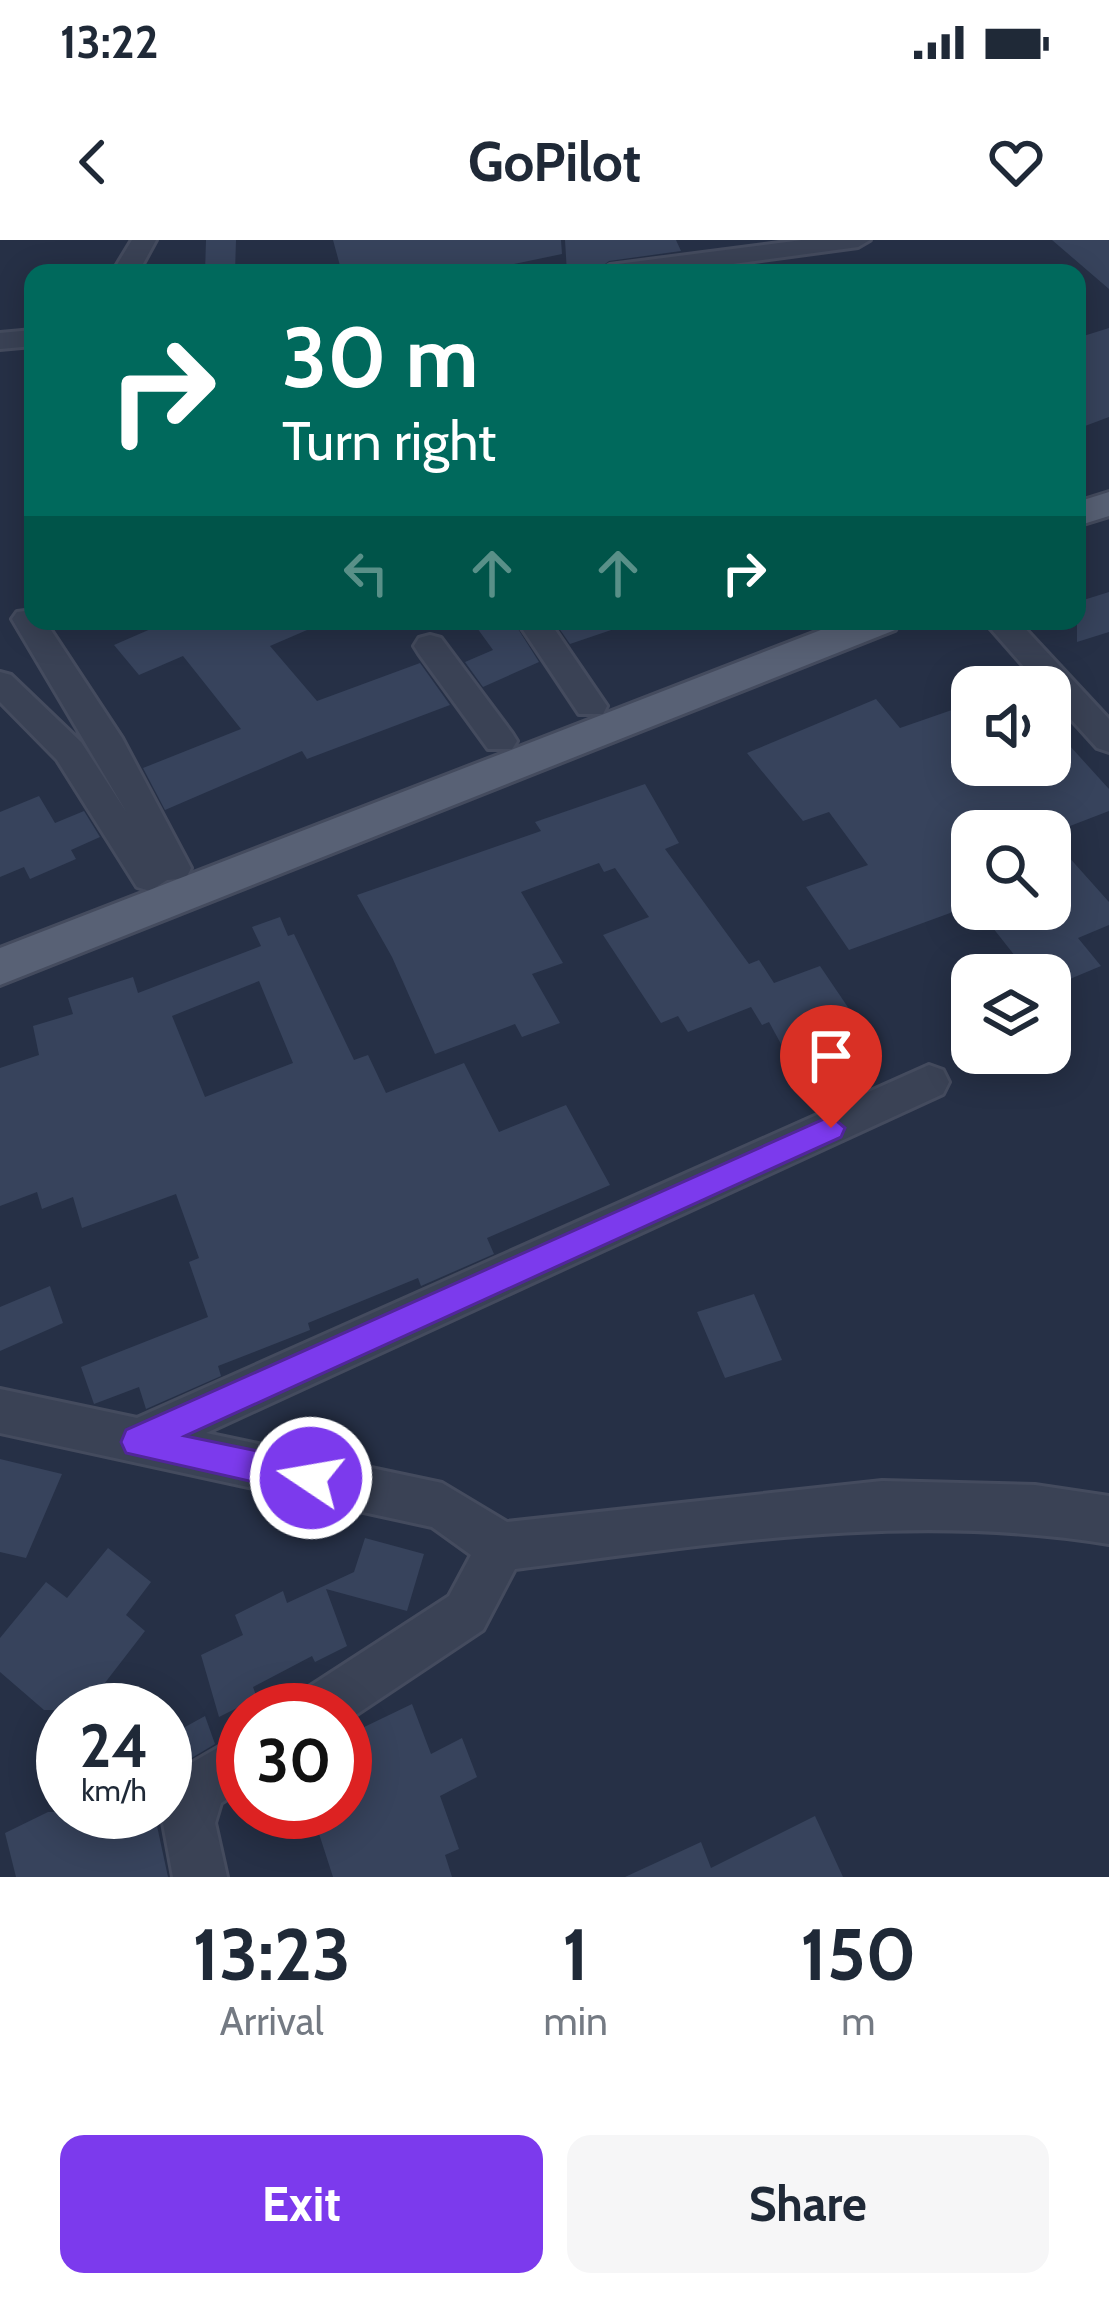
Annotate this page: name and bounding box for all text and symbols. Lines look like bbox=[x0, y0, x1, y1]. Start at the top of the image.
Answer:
text: 13:22 bbox=[60, 15, 158, 69]
icon: back bbox=[60, 129, 126, 195]
text: GoPilot bbox=[468, 129, 641, 195]
icon: heart bbox=[983, 129, 1049, 195]
text: 30 m bbox=[282, 306, 478, 408]
icon: right bbox=[84, 312, 240, 468]
text: Turn right bbox=[282, 408, 496, 474]
icon: left bbox=[333, 540, 399, 606]
icon: ahead bbox=[459, 540, 525, 606]
icon: ahead bbox=[585, 540, 651, 606]
icon: right bbox=[711, 540, 777, 606]
map controls bbox=[951, 666, 1071, 1074]
button: sound bbox=[951, 666, 1071, 786]
button: search bbox=[951, 810, 1071, 930]
button: layers bbox=[951, 954, 1071, 1074]
pin bbox=[780, 1005, 882, 1128]
icon: arrive bbox=[798, 1023, 864, 1089]
position arrow bbox=[248, 1415, 374, 1541]
speed limit sign: 30 bbox=[216, 1683, 372, 1839]
text: 24 bbox=[80, 1709, 149, 1782]
text: km/h bbox=[81, 1772, 147, 1809]
text: 13:23 bbox=[193, 1911, 351, 1998]
text: 1 bbox=[562, 1911, 589, 1998]
text: 150 bbox=[800, 1911, 916, 1998]
text: Arrival bbox=[220, 1997, 324, 2045]
text: min bbox=[543, 1997, 608, 2045]
text: m bbox=[841, 1997, 875, 2045]
button: Exit bbox=[60, 2135, 543, 2273]
button: Share bbox=[567, 2135, 1049, 2273]

